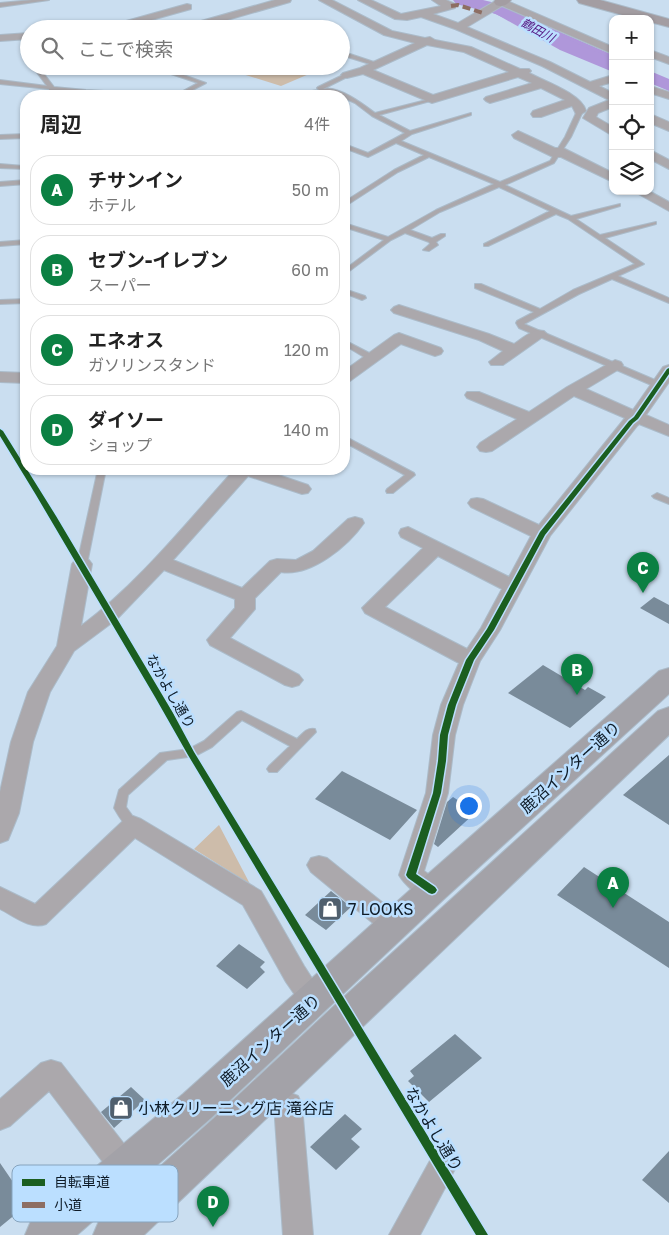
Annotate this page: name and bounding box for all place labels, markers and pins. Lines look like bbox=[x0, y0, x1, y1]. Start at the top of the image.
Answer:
pin: C bbox=[627, 552, 659, 593]
pin: B bbox=[561, 654, 593, 695]
pin: A bbox=[597, 867, 629, 908]
shop icon: 7 LOOKS bbox=[317, 896, 343, 922]
place label: 7 LOOKS bbox=[348, 899, 414, 919]
shop icon: 小林クリーニング店 滝谷店 bbox=[108, 1095, 134, 1121]
place label: 小林クリーニング店 滝谷店 bbox=[138, 1098, 334, 1118]
pin: D bbox=[197, 1186, 229, 1227]

